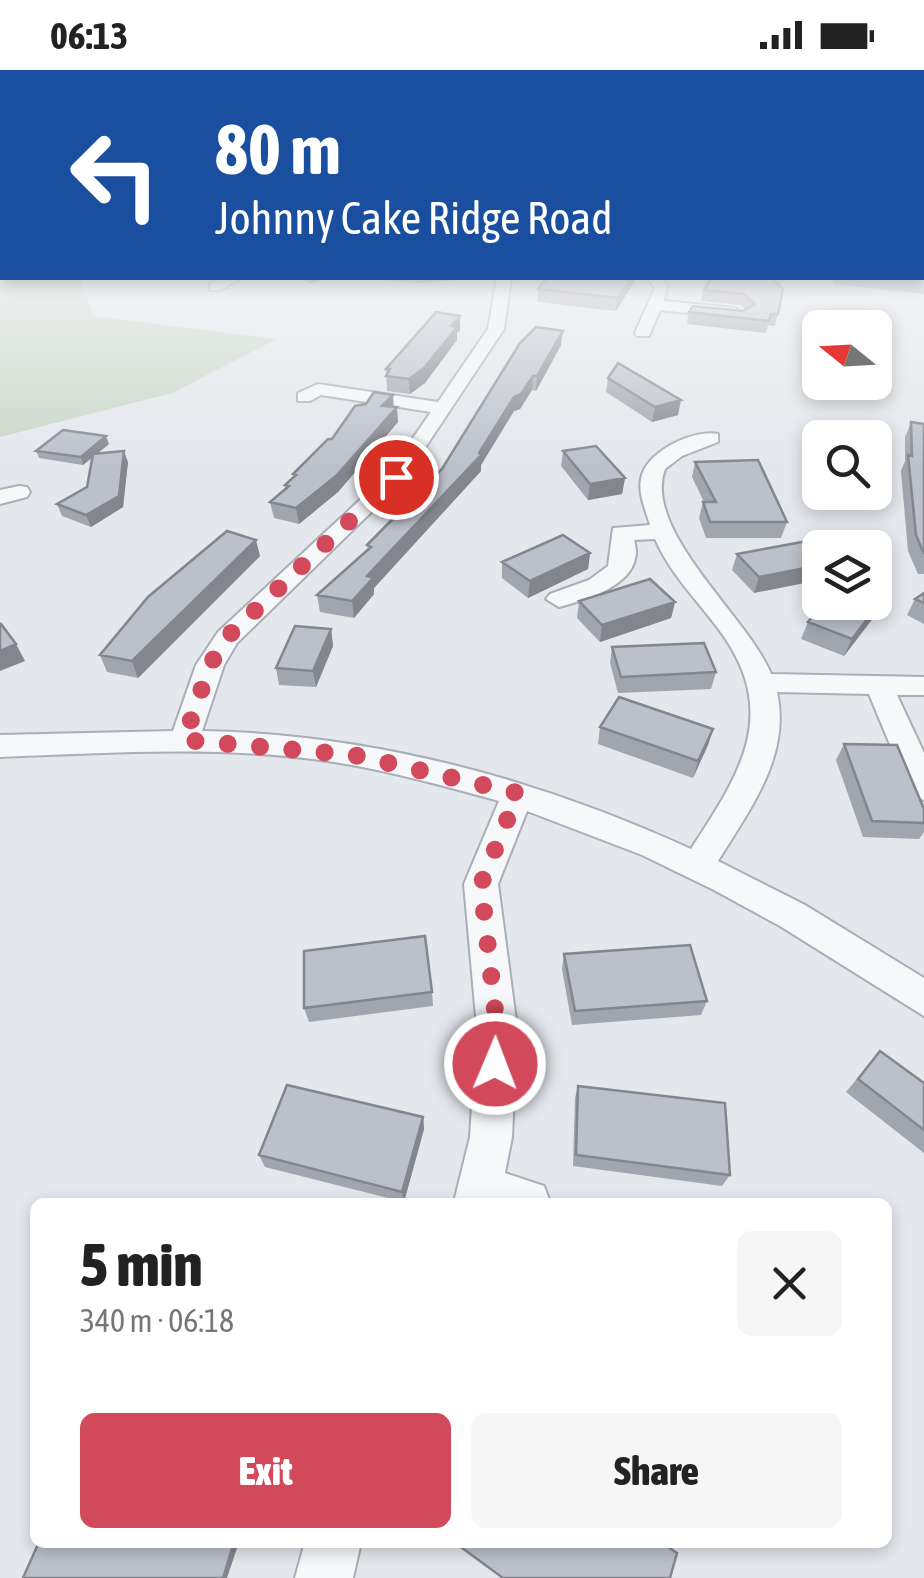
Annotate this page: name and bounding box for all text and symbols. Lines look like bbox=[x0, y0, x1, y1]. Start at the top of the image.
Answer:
text: 06:13 bbox=[50, 14, 128, 57]
text: 80 m bbox=[215, 109, 341, 189]
icon: left bbox=[50, 110, 180, 240]
text: Johnny Cake Ridge Road bbox=[215, 192, 613, 244]
north arrow bbox=[802, 310, 892, 400]
map controls bbox=[802, 310, 892, 620]
button: search bbox=[802, 420, 892, 510]
pin bbox=[354, 435, 439, 520]
icon: arrive bbox=[369, 450, 424, 505]
button: layers bbox=[802, 530, 892, 620]
position arrow bbox=[443, 1012, 547, 1116]
text: 5 min bbox=[80, 1230, 203, 1299]
button: close bbox=[737, 1231, 842, 1336]
text: 340 m · 06:18 bbox=[80, 1302, 234, 1339]
button: Exit bbox=[80, 1413, 451, 1528]
button: Share bbox=[471, 1413, 842, 1528]

